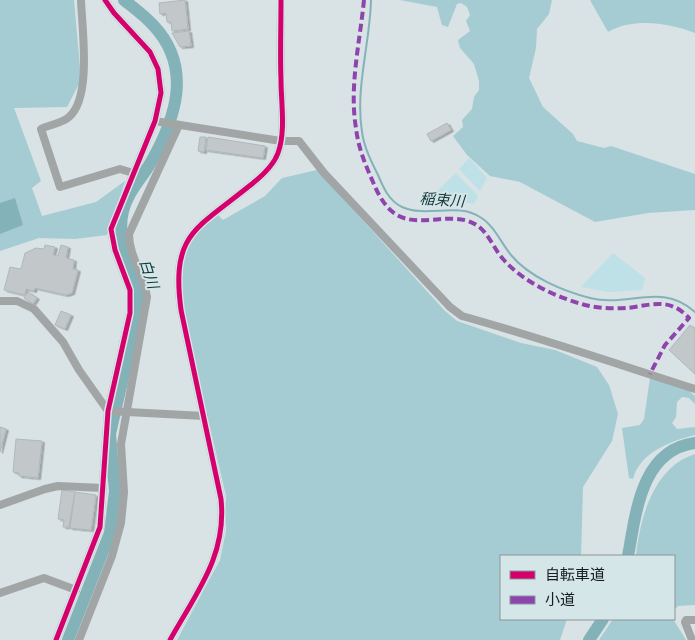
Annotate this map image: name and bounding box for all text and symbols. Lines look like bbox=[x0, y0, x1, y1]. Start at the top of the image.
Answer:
water label: 稲束川 bbox=[419, 188, 467, 210]
water label: 白川 bbox=[137, 257, 164, 293]
legend bbox=[500, 555, 675, 620]
text: 自転車道 bbox=[545, 565, 605, 583]
text: 小道 bbox=[545, 590, 575, 608]

